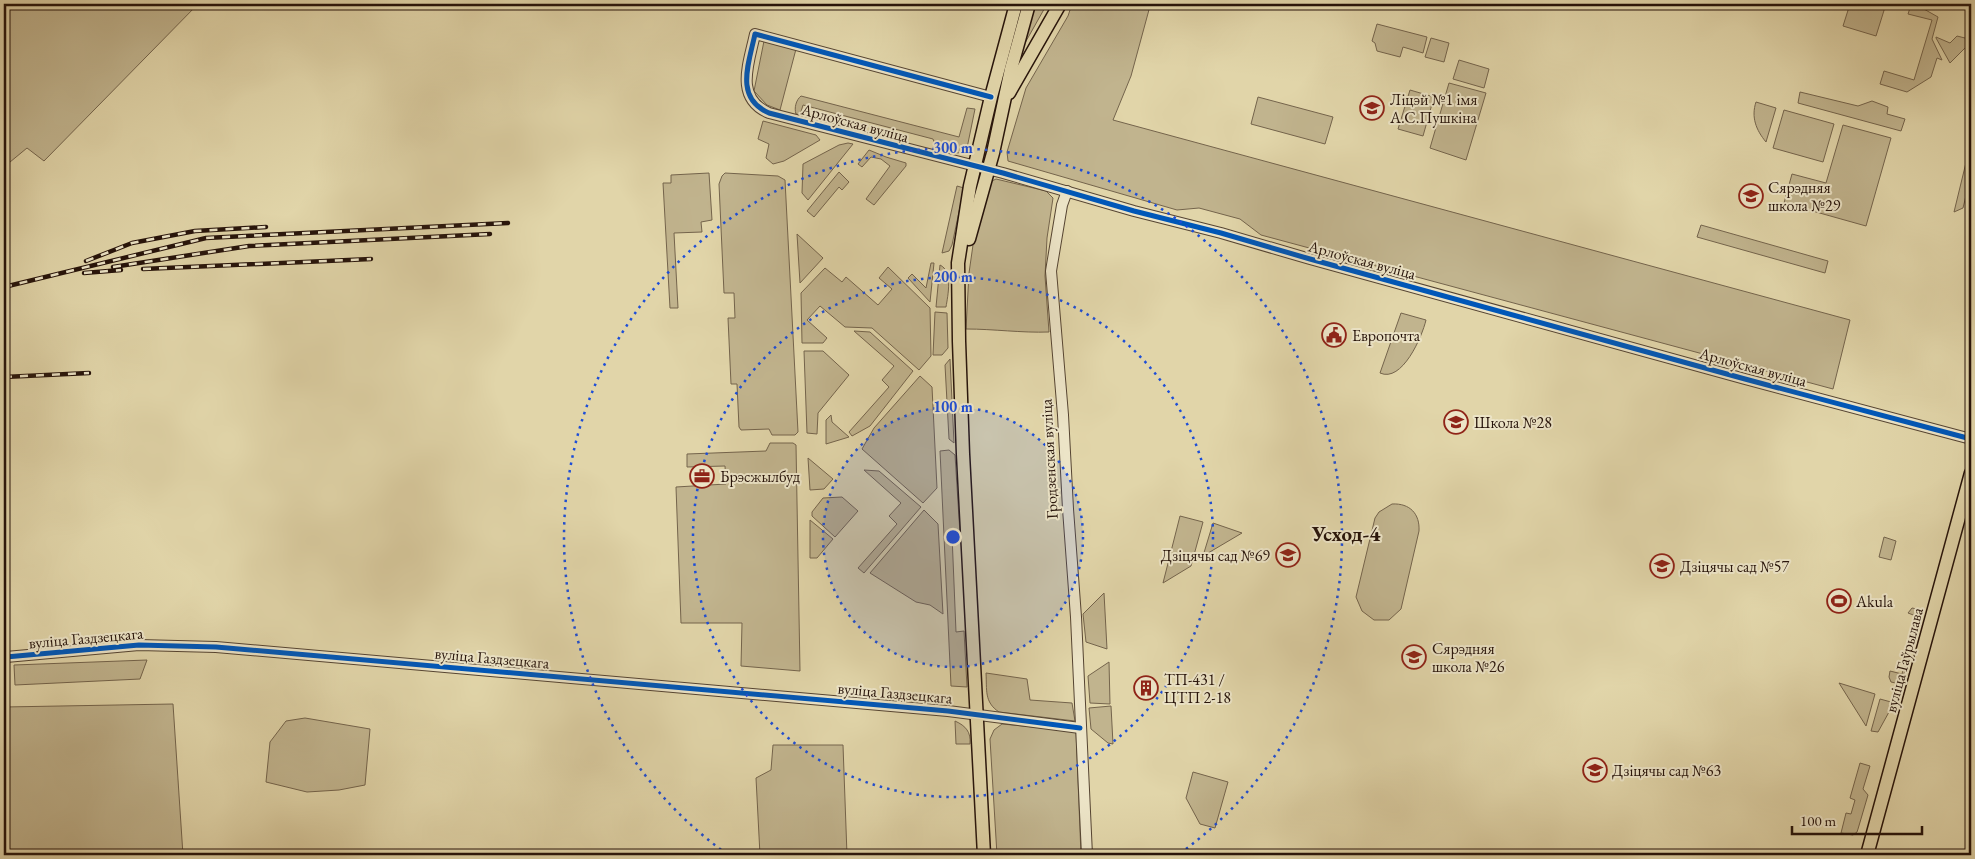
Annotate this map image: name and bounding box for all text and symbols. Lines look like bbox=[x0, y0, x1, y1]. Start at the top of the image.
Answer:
place label: Ліцэй №1 імя А.С.Пушкіна bbox=[1389, 89, 1478, 128]
school or university icon: Ліцэй №1 імя А.С.Пушкіна bbox=[1359, 95, 1385, 121]
street label: Арлоўская вуліца bbox=[798, 98, 912, 148]
text: 300 m bbox=[933, 138, 973, 157]
place label: Сярэдняя школа №29 bbox=[1768, 177, 1841, 216]
school or university icon: Сярэдняя школа №29 bbox=[1738, 183, 1764, 209]
street label: Арлоўская вуліца bbox=[1305, 235, 1419, 285]
text: 200 m bbox=[933, 267, 973, 286]
public building icon: Европочта bbox=[1321, 322, 1347, 348]
place label: Европочта bbox=[1352, 325, 1421, 346]
street label: Арлоўская вуліца bbox=[1696, 342, 1810, 392]
text: 100 m bbox=[933, 397, 973, 416]
street label: Гродзенская вуліца bbox=[1035, 398, 1063, 520]
school or university icon: Школа №28 bbox=[1443, 409, 1469, 435]
place label: Школа №28 bbox=[1474, 412, 1552, 433]
office icon: Брэсжылбуд bbox=[689, 463, 715, 489]
place label: Брэсжылбуд bbox=[720, 466, 801, 487]
district label: Усход-4 bbox=[1311, 520, 1381, 547]
centre of rings bbox=[944, 528, 962, 546]
school or university icon: Дзіцячы сад №69 bbox=[1275, 542, 1301, 568]
place label: Дзіцячы сад №69 bbox=[1161, 545, 1270, 566]
school or university icon: Дзіцячы сад №57 bbox=[1649, 553, 1675, 579]
place label: Дзіцячы сад №57 bbox=[1680, 556, 1790, 577]
sports icon: Akula bbox=[1826, 588, 1852, 614]
place label: Akula bbox=[1855, 591, 1894, 612]
street label: вуліца Гаўрылава bbox=[1880, 605, 1928, 715]
street label: вуліца Газдзецкага bbox=[28, 622, 145, 653]
place label: Сярэдняя школа №26 bbox=[1432, 638, 1505, 677]
street label: вуліца Газдзецкага bbox=[434, 643, 551, 674]
school or university icon: Сярэдняя школа №26 bbox=[1401, 644, 1427, 670]
place label: ТП-431 / ЦТП 2-18 bbox=[1164, 669, 1231, 708]
building icon: ТП-431 / ЦТП 2-18 bbox=[1133, 675, 1159, 701]
street label: вуліца Газдзецкага bbox=[837, 678, 954, 709]
school or university icon: Дзіцячы сад №63 bbox=[1582, 757, 1608, 783]
place label: Дзіцячы сад №63 bbox=[1612, 760, 1722, 781]
scale bar bbox=[1792, 804, 1922, 836]
text: 100 m bbox=[1800, 811, 1837, 830]

